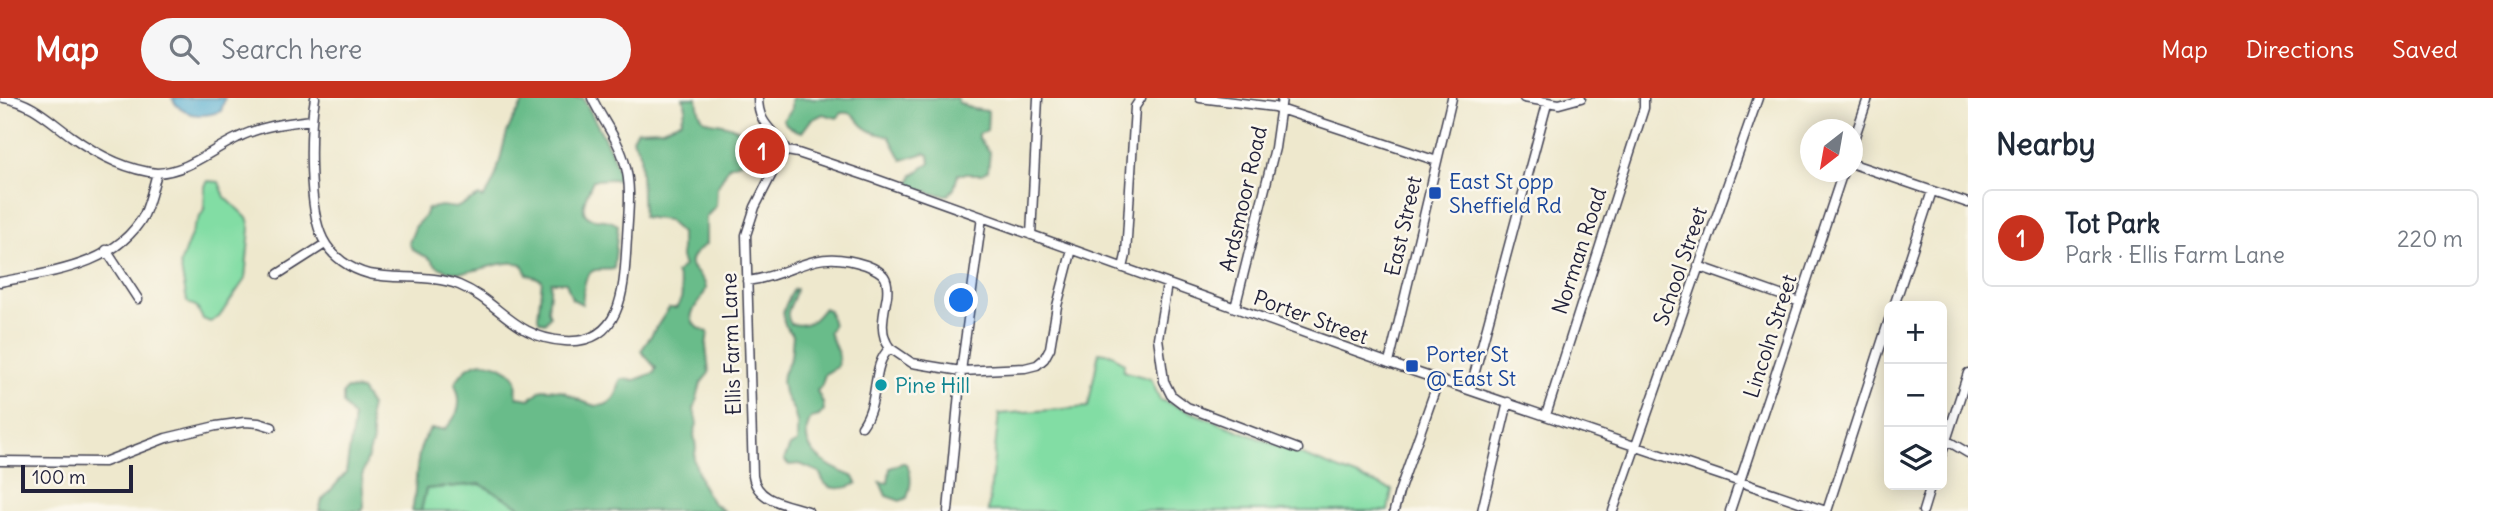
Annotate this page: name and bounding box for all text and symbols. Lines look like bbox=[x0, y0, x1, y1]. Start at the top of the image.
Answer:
search box bbox=[141, 18, 631, 81]
text: Map bbox=[35, 28, 99, 70]
icon: search bbox=[165, 30, 203, 68]
text: Search here bbox=[221, 33, 362, 66]
text: Map bbox=[2161, 34, 2208, 64]
text: Directions bbox=[2246, 34, 2354, 64]
text: Saved bbox=[2392, 34, 2458, 64]
north arrow bbox=[1800, 119, 1863, 182]
street label: Ardsmoor Road bbox=[1213, 124, 1273, 274]
pin: 1 bbox=[739, 125, 785, 177]
text: Nearby bbox=[1996, 125, 2096, 163]
place label: East St opp Sheffield Rd bbox=[1449, 168, 1562, 219]
street label: East Street bbox=[1378, 173, 1428, 279]
street label: Norman Road bbox=[1546, 184, 1612, 318]
marker: East St opp Sheffield Rd bbox=[1427, 185, 1443, 201]
street label: School Street bbox=[1647, 203, 1713, 329]
text: Tot Park bbox=[2065, 207, 2160, 240]
text: 1 bbox=[2016, 224, 2026, 253]
text: 220 m bbox=[2397, 224, 2463, 253]
text: Park · Ellis Farm Lane bbox=[2065, 240, 2285, 269]
street label: Lincoln Street bbox=[1737, 271, 1803, 401]
street label: Ellis Farm Lane bbox=[715, 272, 747, 416]
your location bbox=[944, 283, 978, 317]
street label: Porter Street bbox=[1250, 284, 1372, 350]
map controls bbox=[1884, 301, 1947, 490]
button: + bbox=[1884, 301, 1947, 364]
place label: Porter St @ East St bbox=[1426, 341, 1516, 392]
marker: Porter St @ East St bbox=[1404, 358, 1420, 374]
button: − bbox=[1884, 364, 1947, 427]
place label: Pine Hill bbox=[895, 372, 970, 399]
marker: Pine Hill bbox=[873, 377, 889, 393]
button: layers bbox=[1884, 427, 1947, 490]
scale bar bbox=[21, 462, 133, 494]
text: 100 m bbox=[32, 465, 86, 489]

